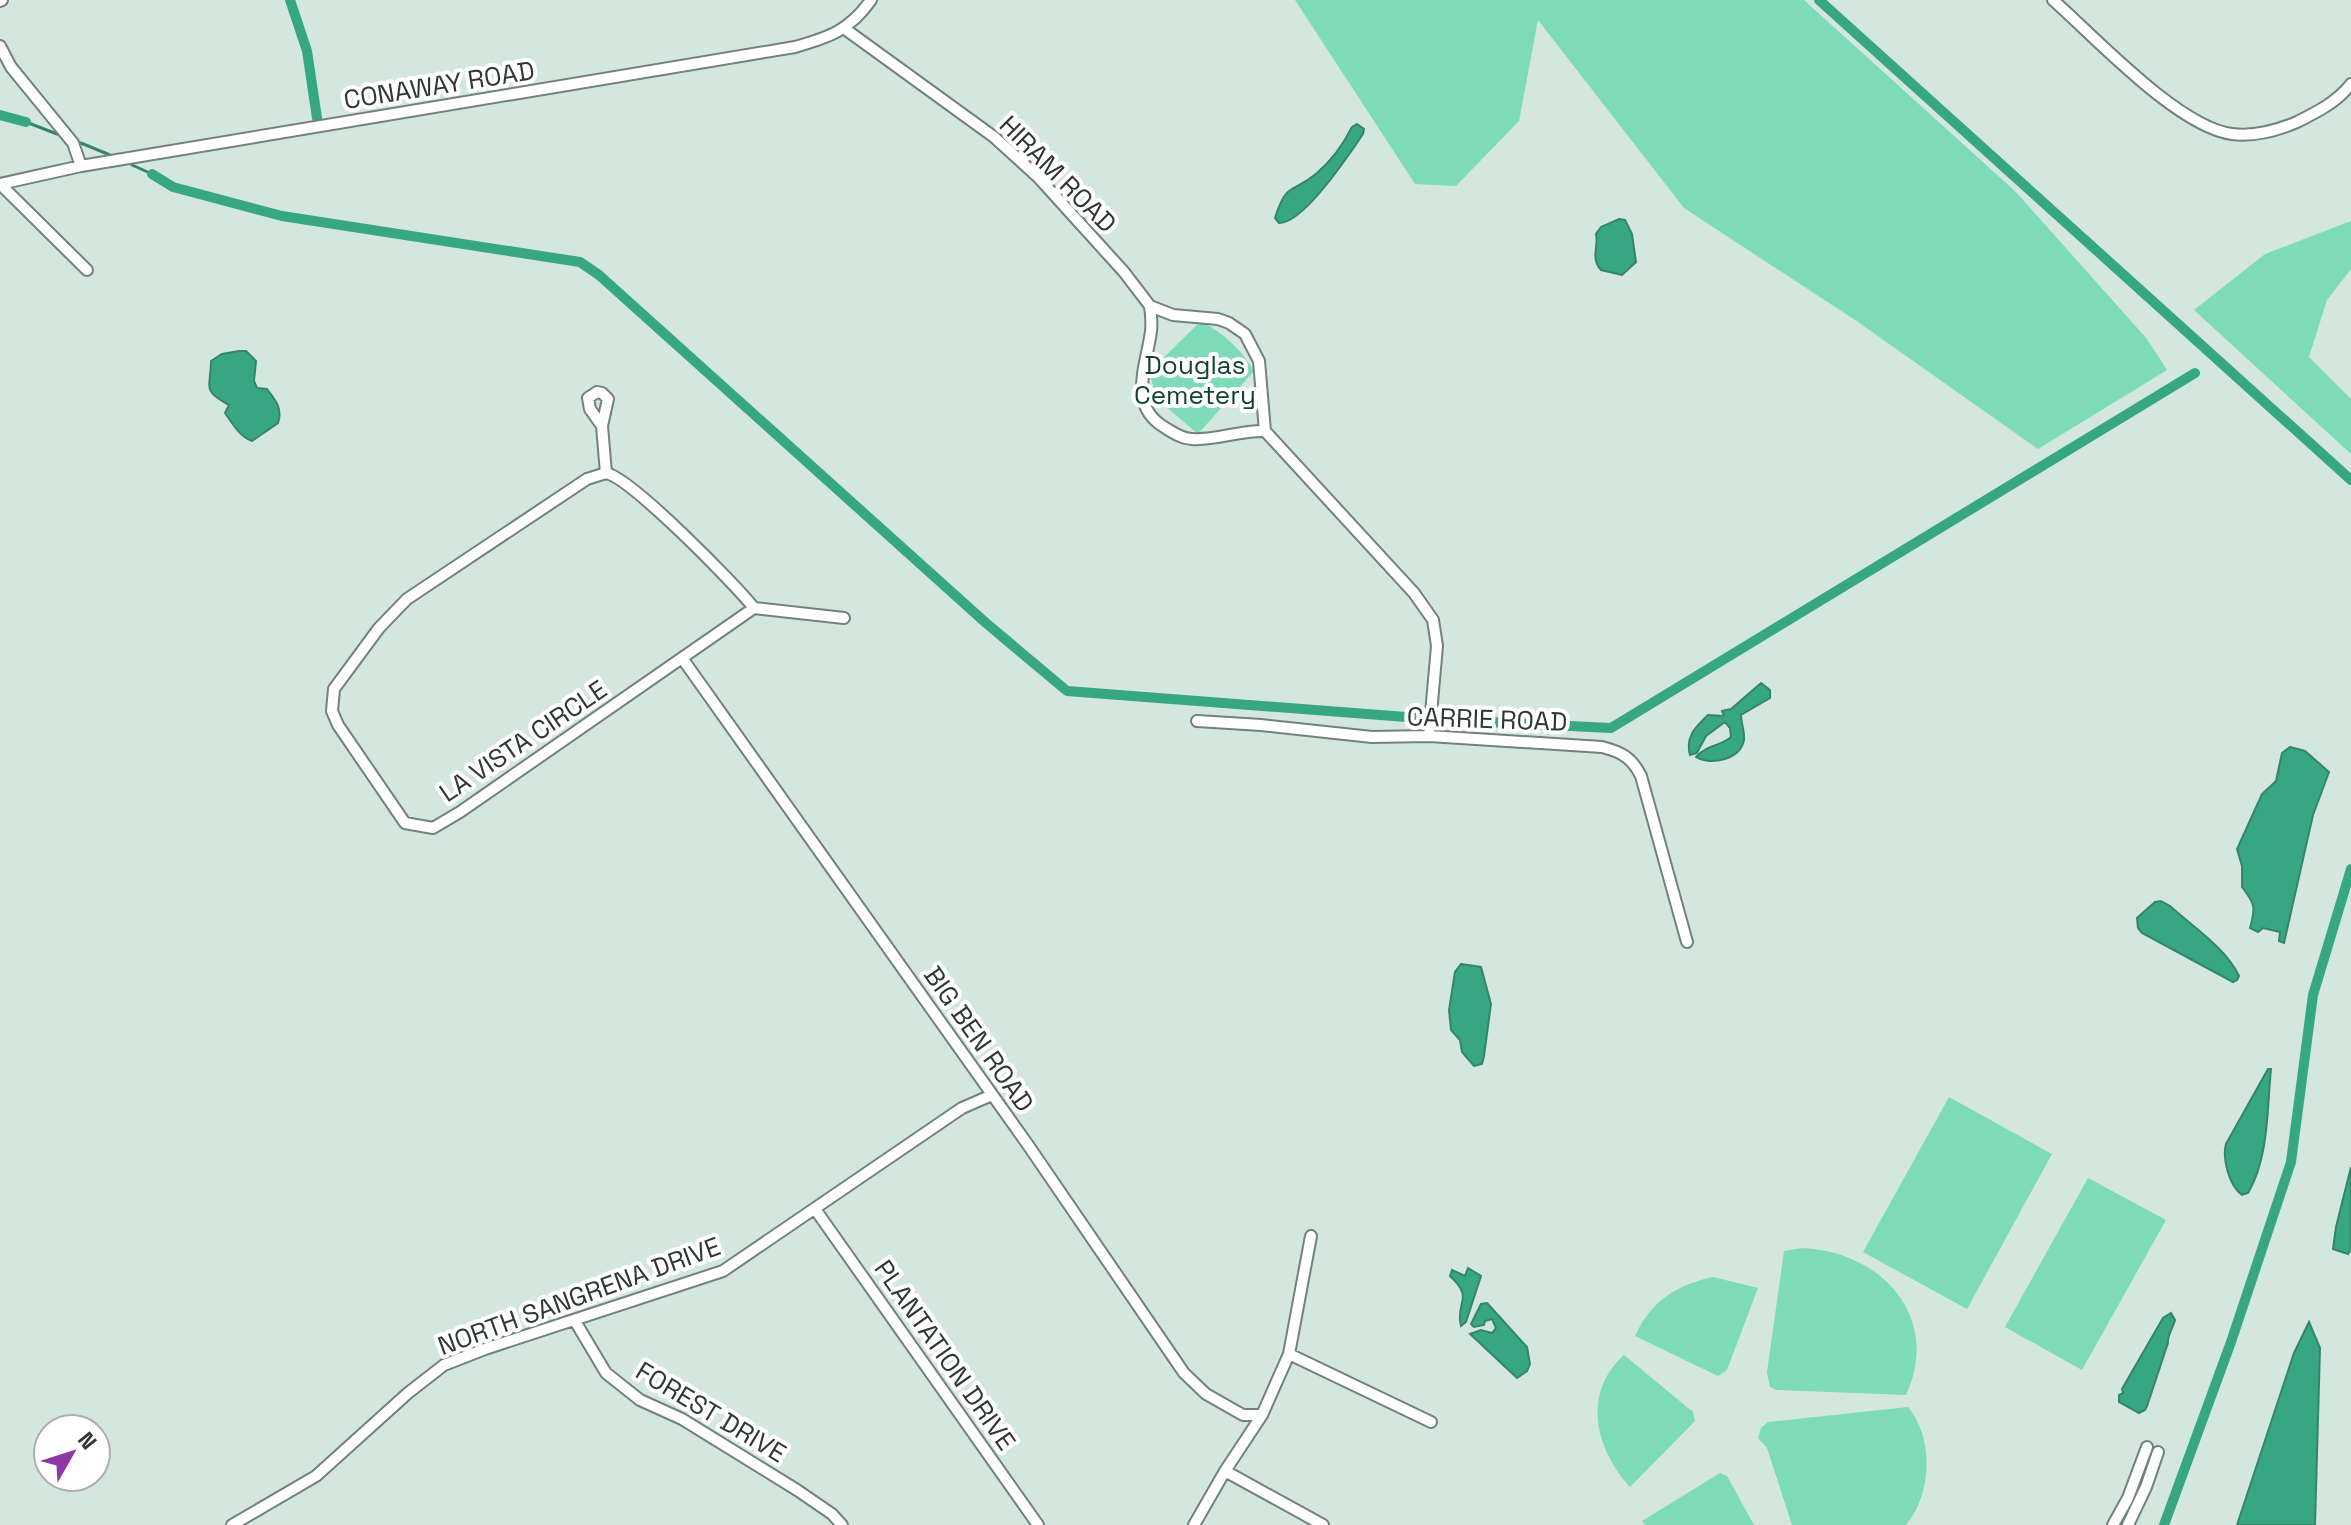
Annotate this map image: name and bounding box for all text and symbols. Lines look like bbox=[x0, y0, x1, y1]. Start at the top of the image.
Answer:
street label: CONAWAY ROAD bbox=[341, 53, 537, 117]
street label: HIRAM ROAD bbox=[992, 108, 1124, 240]
park label: Douglas Cemetery bbox=[1134, 348, 1256, 412]
street label: LA VISTA CIRCLE bbox=[433, 672, 613, 810]
street label: CARRIE ROAD bbox=[1406, 699, 1568, 739]
street label: BIG BEN ROAD bbox=[916, 959, 1042, 1119]
street label: NORTH SANGRENA DRIVE bbox=[433, 1229, 725, 1363]
street label: PLANTATION DRIVE bbox=[867, 1253, 1023, 1457]
street label: FOREST DRIVE bbox=[630, 1354, 792, 1470]
north arrow bbox=[32, 1413, 112, 1493]
text: N bbox=[72, 1426, 103, 1455]

